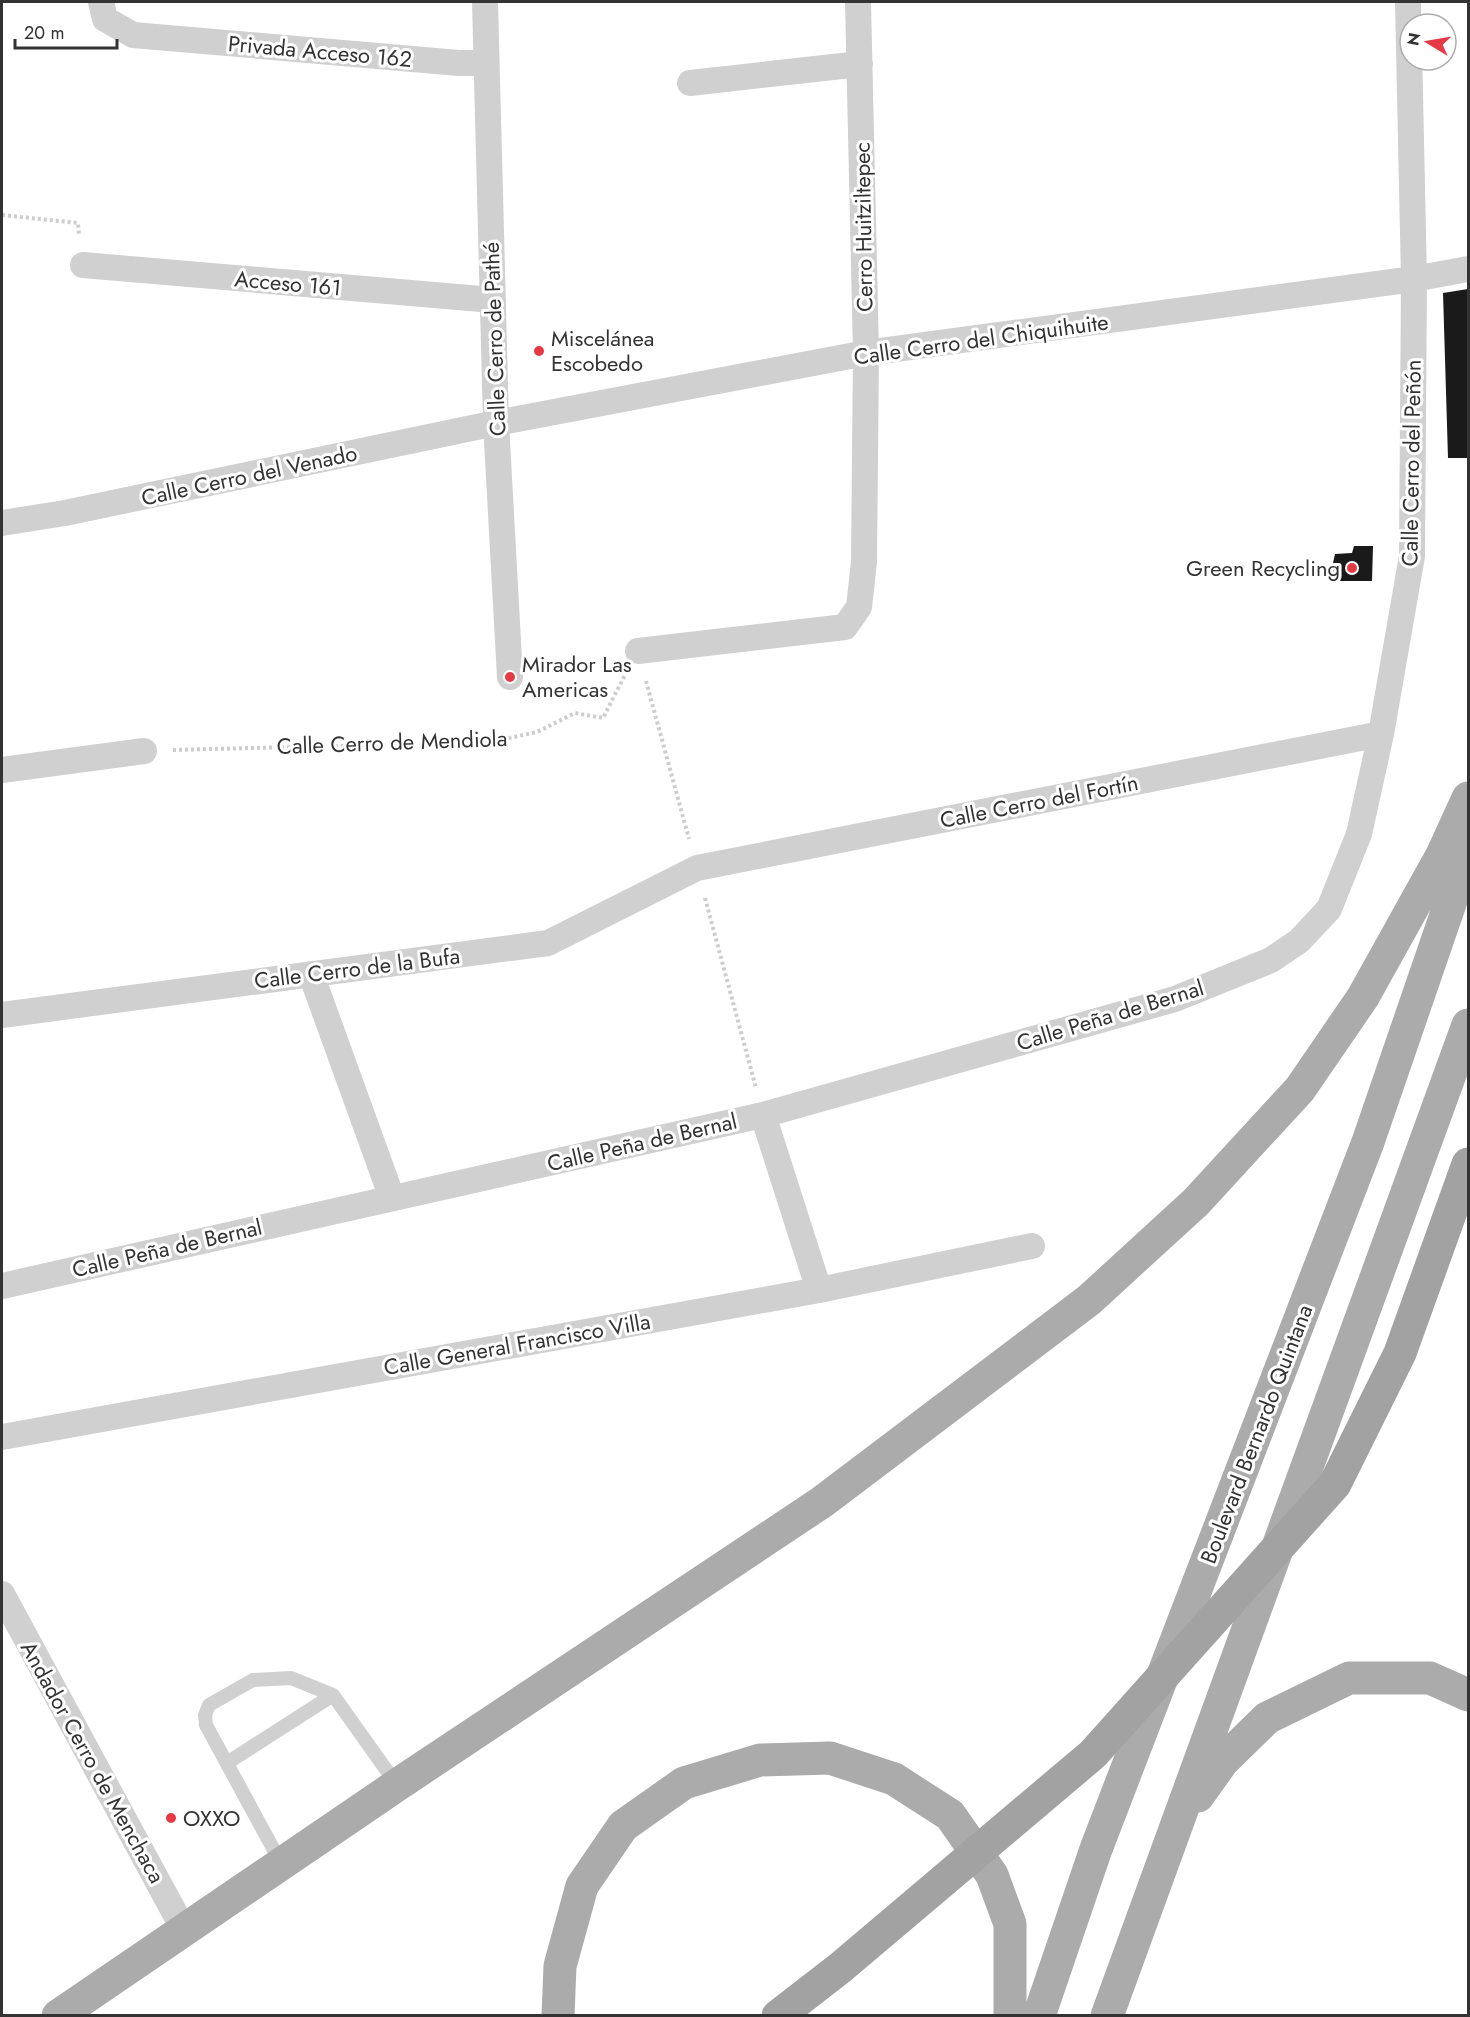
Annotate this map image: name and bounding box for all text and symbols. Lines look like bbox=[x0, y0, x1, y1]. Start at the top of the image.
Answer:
scale bar bbox=[15, 12, 117, 50]
north arrow bbox=[1398, 12, 1458, 72]
text: 20 m bbox=[24, 20, 64, 46]
street label: Privada Acceso 162 bbox=[227, 27, 413, 75]
text: N bbox=[1401, 31, 1426, 48]
street label: Cerro Huitziltepec bbox=[846, 142, 880, 312]
street label: Calle Cerro de Pathé bbox=[475, 241, 513, 437]
street label: Acceso 161 bbox=[233, 262, 343, 304]
street label: Calle Cerro del Chiquihuite bbox=[852, 305, 1110, 373]
place label: Miscelánea Escobedo bbox=[551, 322, 654, 379]
marker: Miscelánea Escobedo bbox=[532, 344, 546, 358]
street label: Calle Cerro del Peñón bbox=[1393, 359, 1429, 567]
street label: Calle Cerro del Venado bbox=[138, 437, 360, 513]
place label: Green Recycling bbox=[1186, 552, 1340, 584]
marker: Green Recycling bbox=[1345, 561, 1359, 575]
place label: Mirador Las Americas bbox=[522, 648, 632, 705]
marker: Mirador Las Americas bbox=[503, 670, 517, 684]
street label: Calle Cerro de Mendiola bbox=[276, 722, 508, 762]
street label: Calle Cerro del Fortín bbox=[937, 766, 1141, 836]
street label: Calle Cerro de la Bufa bbox=[252, 940, 462, 996]
street label: Calle Peña de Bernal bbox=[1013, 971, 1207, 1059]
street label: Calle Peña de Bernal bbox=[544, 1105, 740, 1179]
street label: Calle Peña de Bernal bbox=[69, 1211, 265, 1285]
street label: Boulevard Bernardo Quintana bbox=[1192, 1300, 1320, 1568]
street label: Calle General Francisco Villa bbox=[381, 1305, 653, 1383]
street label: Andador Cerro de Menchaca bbox=[13, 1635, 173, 1889]
place label: OXXO bbox=[183, 1802, 240, 1834]
marker: OXXO bbox=[164, 1811, 178, 1825]

